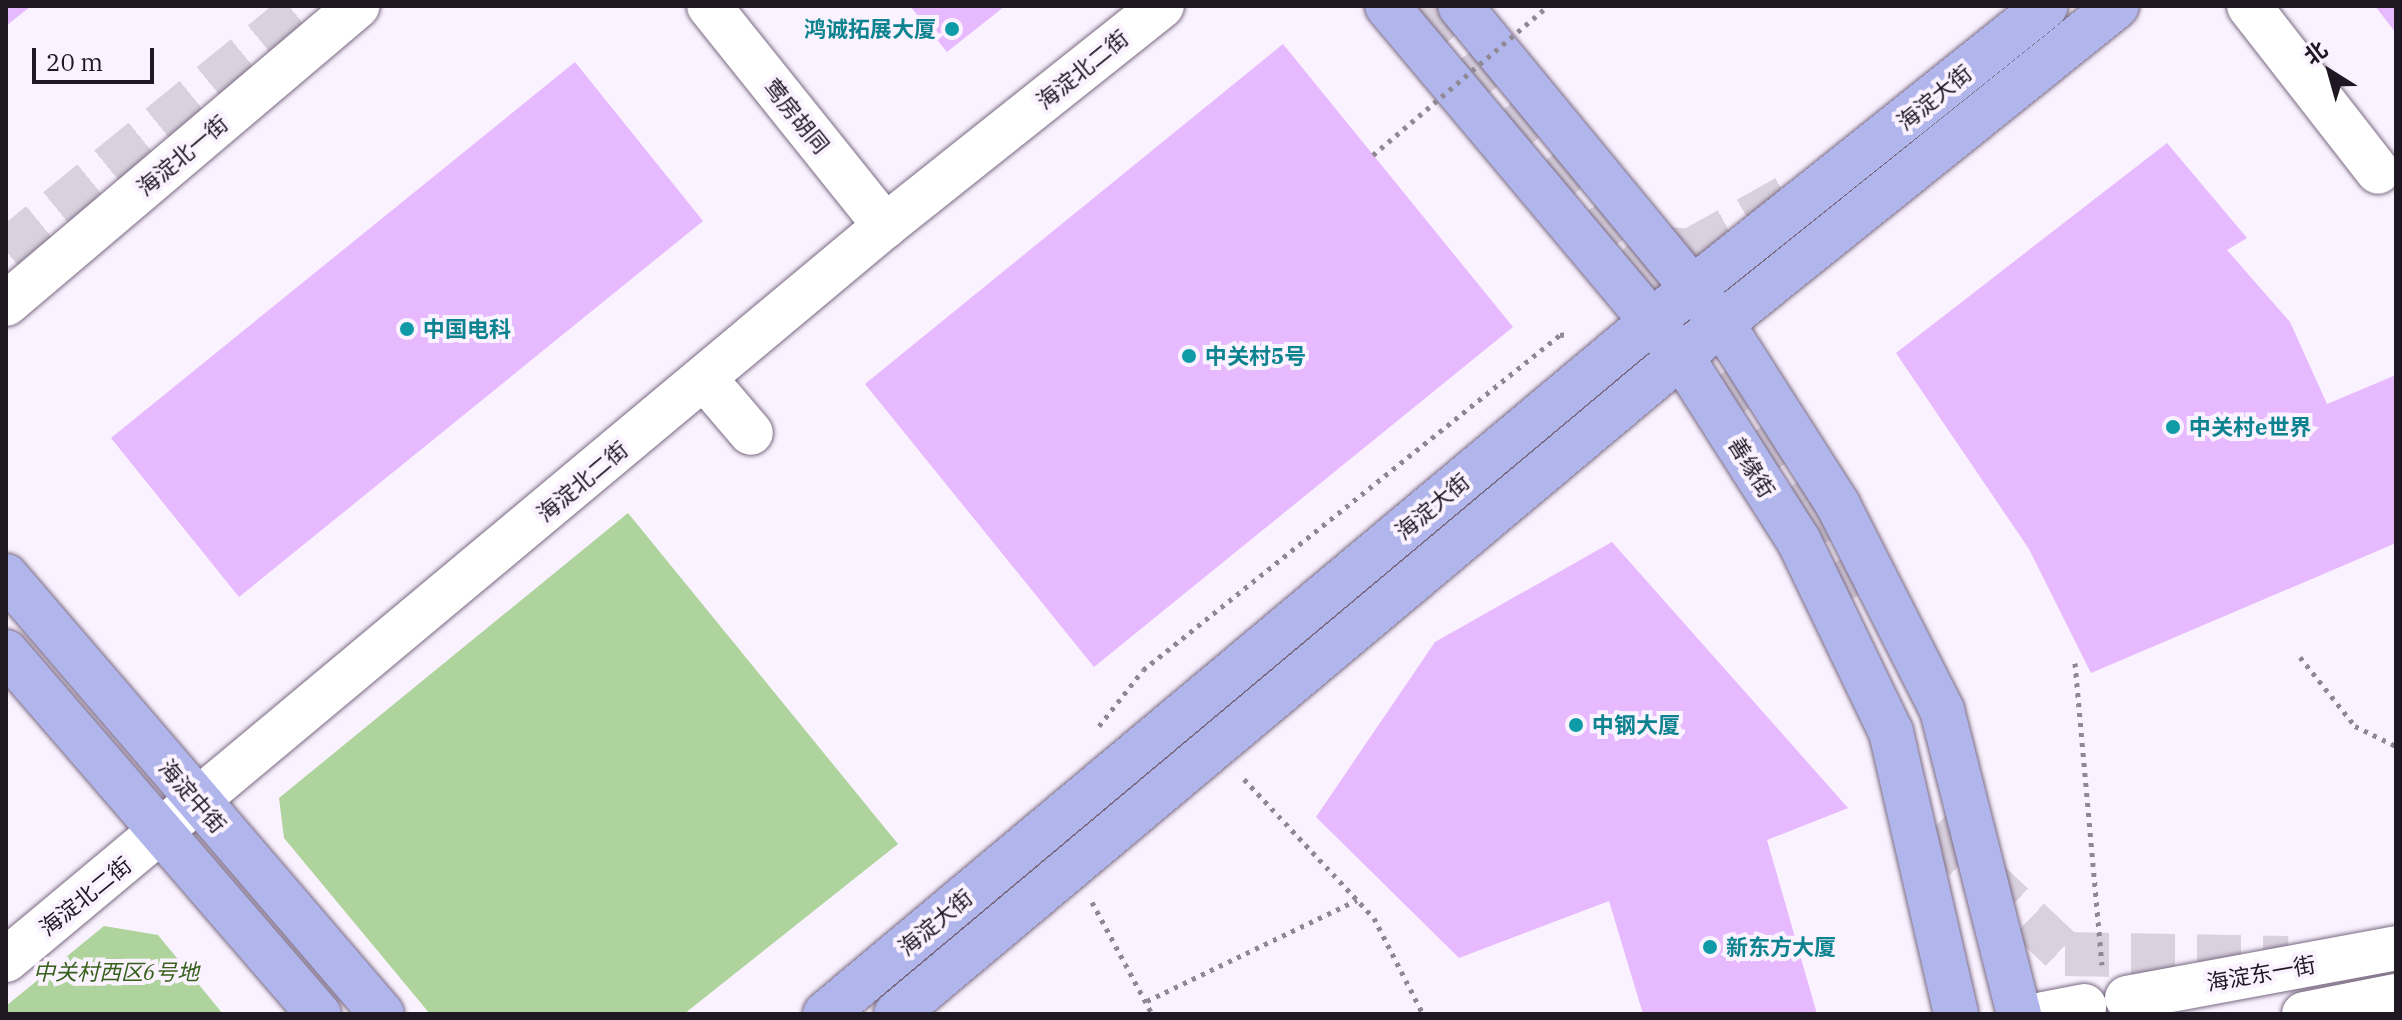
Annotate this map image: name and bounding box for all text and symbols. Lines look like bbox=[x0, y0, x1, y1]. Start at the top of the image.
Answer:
place label: 鸿诚拓展大厦 bbox=[804, 16, 936, 42]
marker: 鸿诚拓展大厦 bbox=[943, 20, 961, 38]
street label: 海淀北二街 bbox=[1031, 24, 1133, 114]
scale bar bbox=[36, 32, 158, 82]
north arrow bbox=[2290, 32, 2370, 112]
text: 北 bbox=[2298, 34, 2333, 71]
text: 20 m bbox=[46, 46, 103, 78]
street label: 海淀大街 bbox=[1891, 59, 1977, 135]
street label: 莺房胡同 bbox=[759, 73, 835, 159]
street label: 海淀北一街 bbox=[131, 110, 233, 200]
place label: 中国电科 bbox=[423, 316, 511, 342]
marker: 中国电科 bbox=[398, 320, 416, 338]
place label: 中关村5号 bbox=[1205, 343, 1306, 369]
marker: 中关村5号 bbox=[1180, 347, 1198, 365]
place label: 中关村e世界 bbox=[2189, 414, 2311, 440]
marker: 中关村e世界 bbox=[2164, 418, 2182, 436]
street label: 善缘街 bbox=[1723, 432, 1781, 502]
street label: 海淀北二街 bbox=[531, 436, 633, 526]
street label: 海淀大街 bbox=[1390, 468, 1474, 544]
place label: 中钢大厦 bbox=[1592, 712, 1680, 738]
marker: 中钢大厦 bbox=[1567, 716, 1585, 734]
street label: 海淀中街 bbox=[154, 754, 232, 838]
street label: 海淀北二街 bbox=[34, 851, 136, 941]
street label: 海淀大街 bbox=[893, 884, 977, 960]
place label: 新东方大厦 bbox=[1726, 934, 1836, 960]
marker: 新东方大厦 bbox=[1701, 938, 1719, 956]
street label: 海淀东一街 bbox=[2205, 950, 2317, 996]
park label: 中关村西区6号地 bbox=[33, 959, 199, 985]

